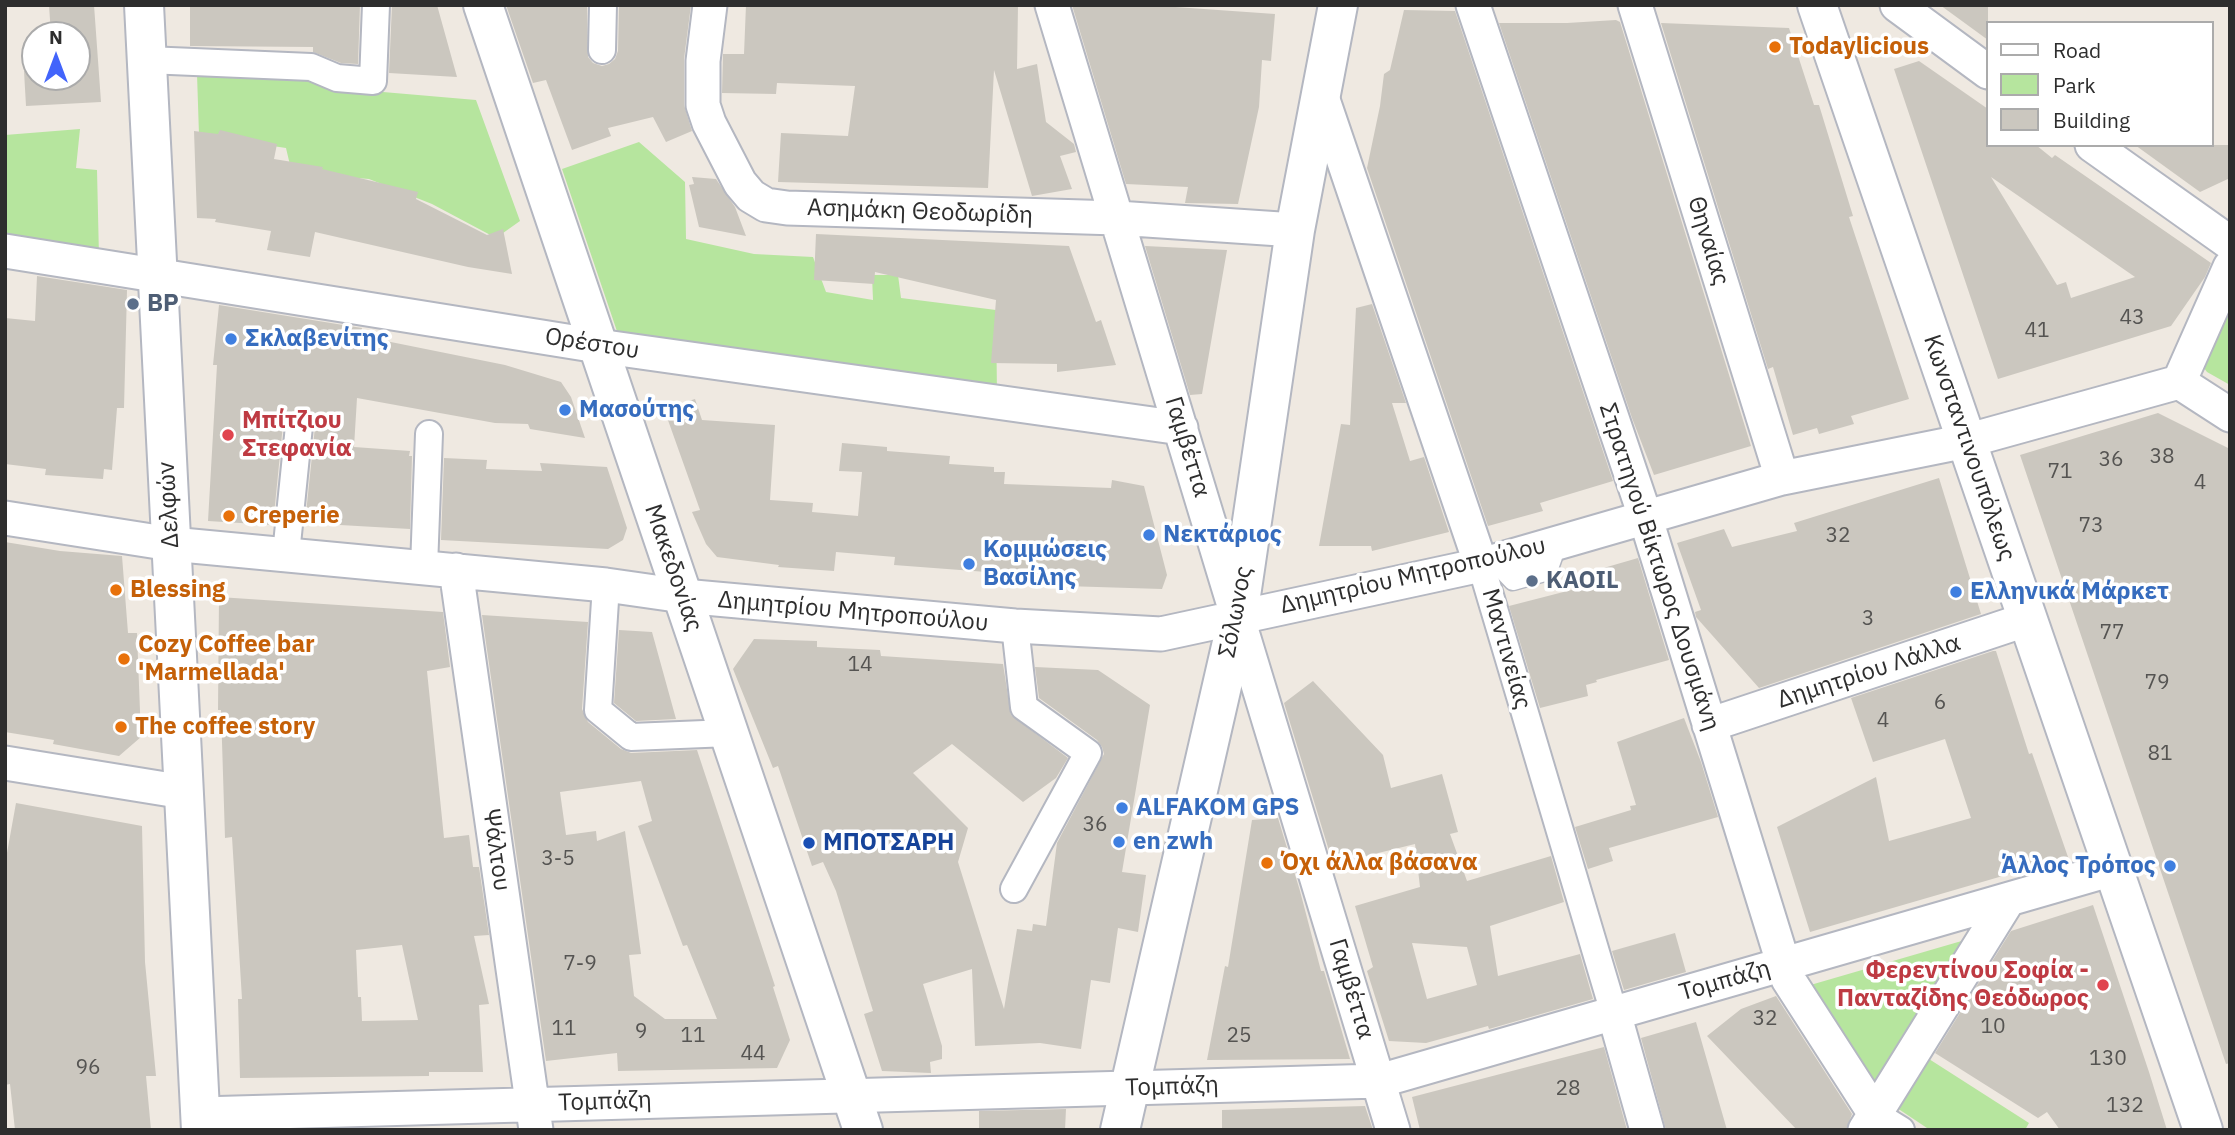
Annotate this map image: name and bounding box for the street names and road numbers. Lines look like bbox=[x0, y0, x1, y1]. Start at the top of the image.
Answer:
street label: Θηναίας bbox=[1681, 193, 1735, 289]
street label: Ασημάκη Θεοδωρίδη bbox=[807, 194, 1033, 230]
street label: Ορέστου bbox=[543, 322, 641, 366]
street label: Κωνσταντινουπόλεως bbox=[1917, 331, 2021, 565]
street label: Γαμβέττα bbox=[1158, 393, 1216, 501]
street label: Στρατηγού Βίκτωρος Δουσμάνη bbox=[1592, 400, 1726, 734]
street label: Δελφών bbox=[152, 461, 186, 549]
street label: Μακεδονίας bbox=[638, 501, 708, 635]
street label: Δημητρίου Μητροπούλου bbox=[1277, 531, 1549, 621]
street label: Σόλωνος bbox=[1213, 564, 1259, 660]
street label: Μαντινείας bbox=[1475, 585, 1537, 713]
street label: Δημητρίου Μητροπούλου bbox=[716, 586, 990, 638]
street label: Δημητρίου Λάλλα bbox=[1774, 629, 1964, 715]
street label: Ψάλτου bbox=[476, 807, 516, 893]
street label: Γαμβέττα bbox=[1322, 935, 1380, 1043]
street label: Τομπάζη bbox=[1676, 954, 1774, 1008]
street label: Τομπάζη bbox=[1125, 1071, 1219, 1103]
street label: Τομπάζη bbox=[558, 1086, 652, 1118]

